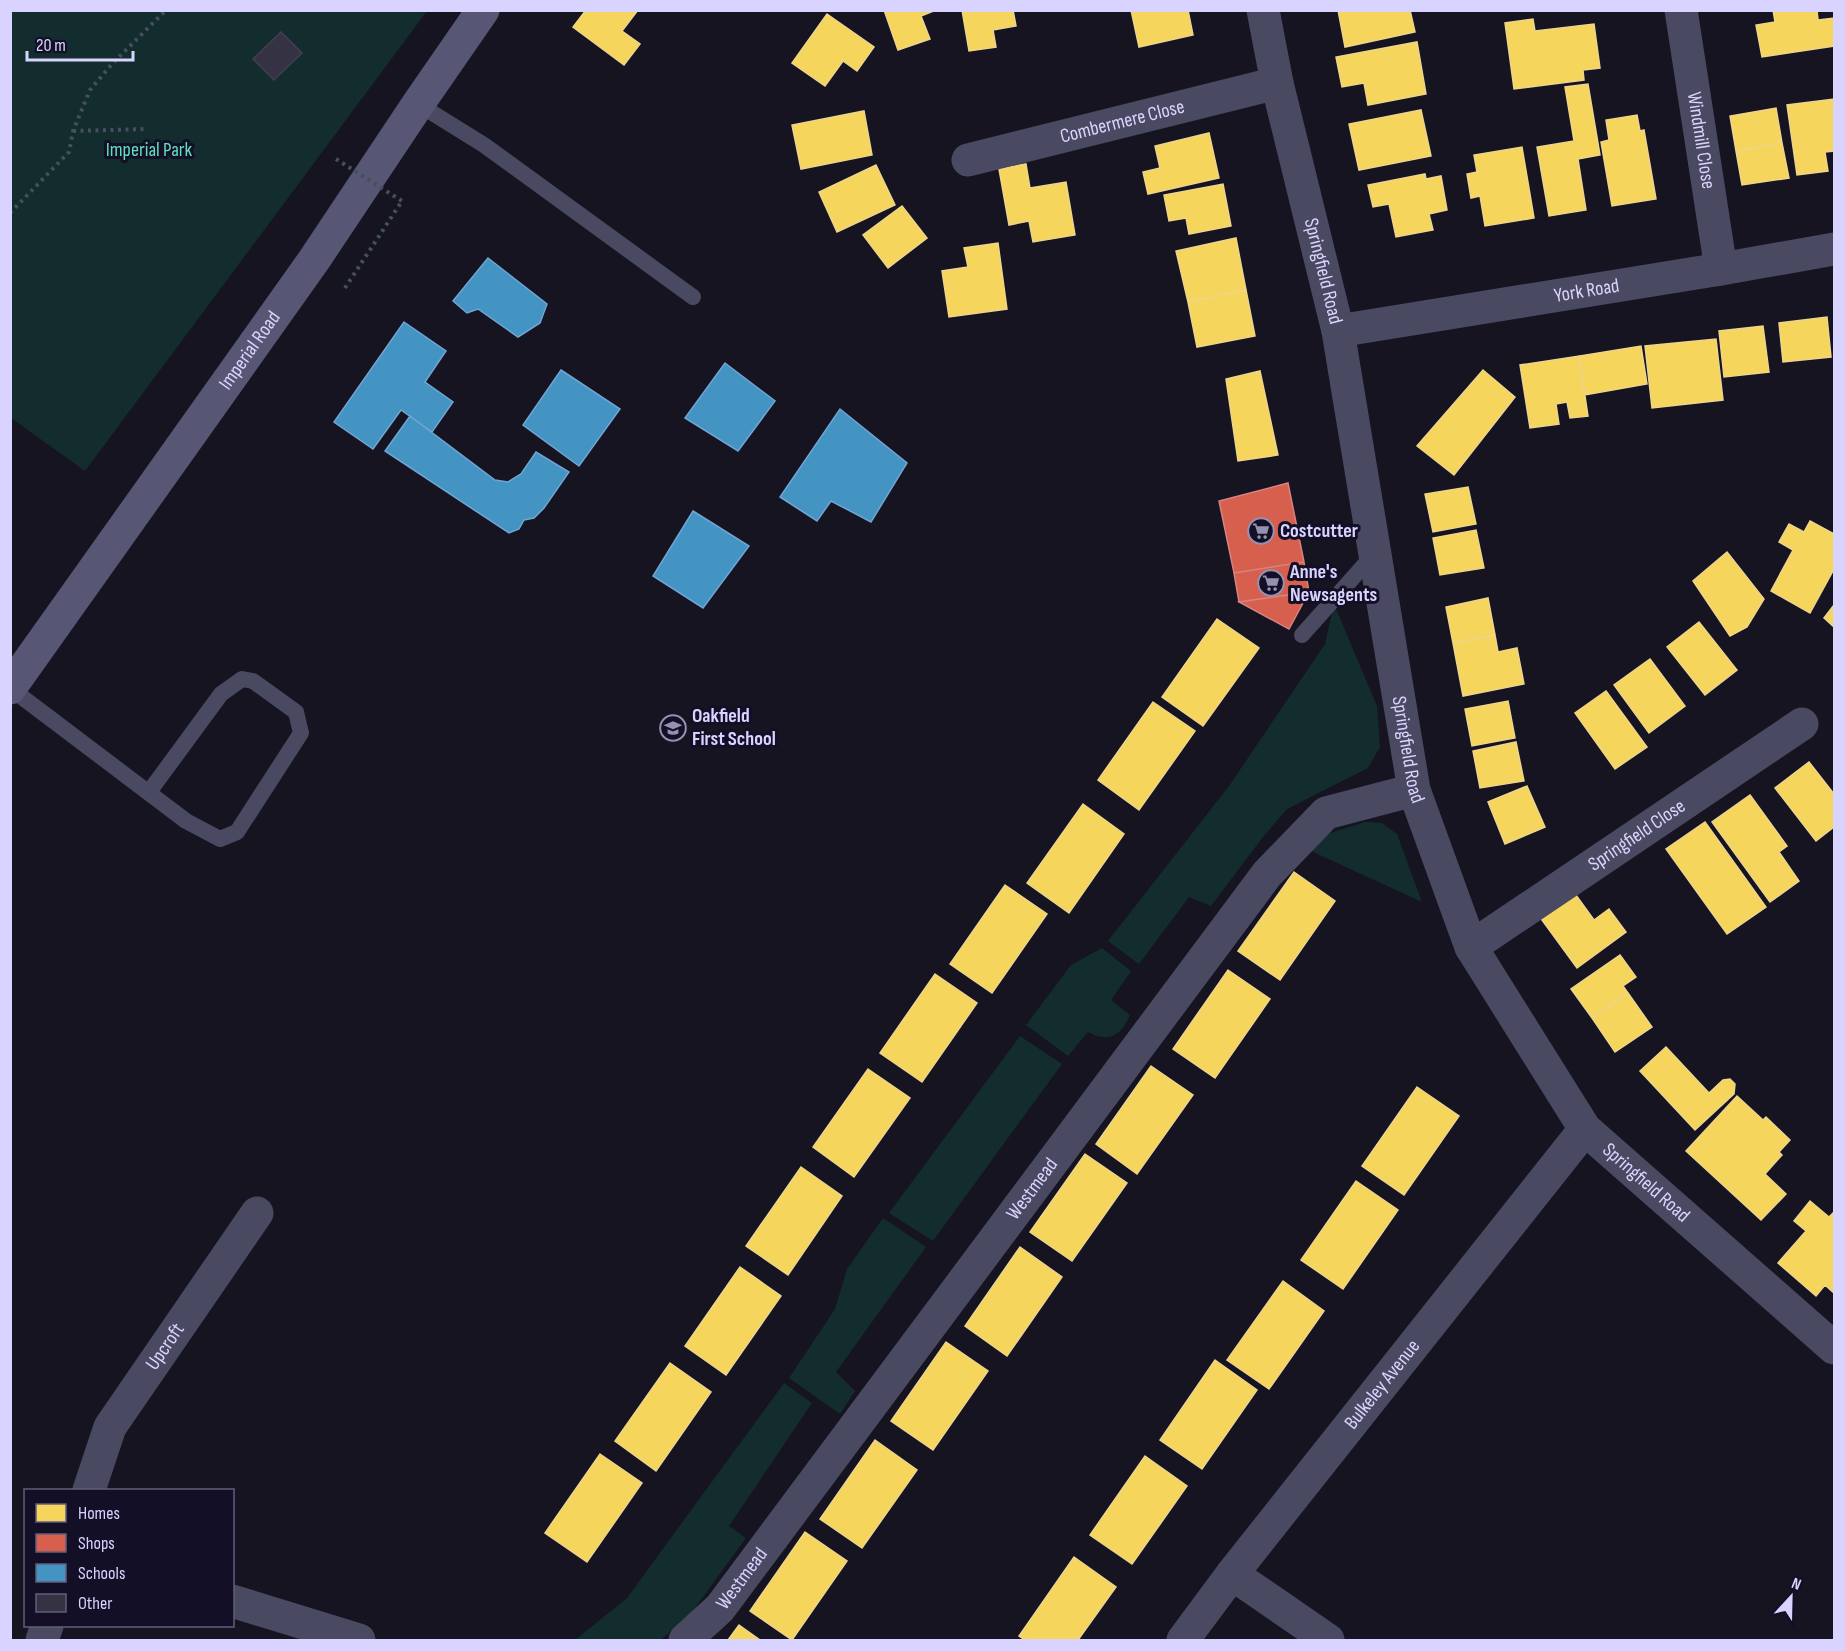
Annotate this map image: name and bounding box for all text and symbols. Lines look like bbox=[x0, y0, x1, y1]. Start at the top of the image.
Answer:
scale bar bbox=[27, 24, 134, 62]
text: 20 m bbox=[36, 35, 66, 56]
street label: Windmill Close bbox=[1682, 90, 1720, 191]
street label: Combermere Close bbox=[1058, 95, 1187, 149]
park label: Imperial Park bbox=[106, 138, 193, 162]
street label: Springfield Road bbox=[1299, 216, 1348, 326]
street label: York Road bbox=[1552, 274, 1621, 308]
street label: Imperial Road bbox=[214, 307, 286, 394]
supermarket icon: Costcutter bbox=[1246, 516, 1276, 546]
place label: Costcutter bbox=[1280, 519, 1358, 543]
place label: Anne's Newsagents bbox=[1289, 560, 1378, 607]
supermarket icon: Anne's Newsagents bbox=[1256, 568, 1286, 598]
street label: Springfield Road bbox=[1387, 694, 1430, 806]
place label: Oakfield First School bbox=[692, 704, 776, 751]
school or university icon: Oakfield First School bbox=[658, 713, 688, 743]
street label: Springfield Close bbox=[1584, 794, 1690, 876]
street label: Springfield Road bbox=[1597, 1138, 1695, 1227]
street label: Westmead bbox=[1001, 1153, 1063, 1225]
street label: Upcroft bbox=[141, 1318, 190, 1375]
street label: Bulkeley Avenue bbox=[1339, 1335, 1425, 1434]
legend bbox=[24, 1489, 234, 1627]
text: Homes bbox=[78, 1503, 120, 1524]
text: Shops bbox=[78, 1533, 115, 1554]
street label: Westmead bbox=[711, 1543, 773, 1614]
text: Schools bbox=[78, 1563, 125, 1584]
north arrow bbox=[1761, 1567, 1821, 1627]
text: N bbox=[1789, 1574, 1804, 1595]
text: Other bbox=[78, 1593, 112, 1614]

